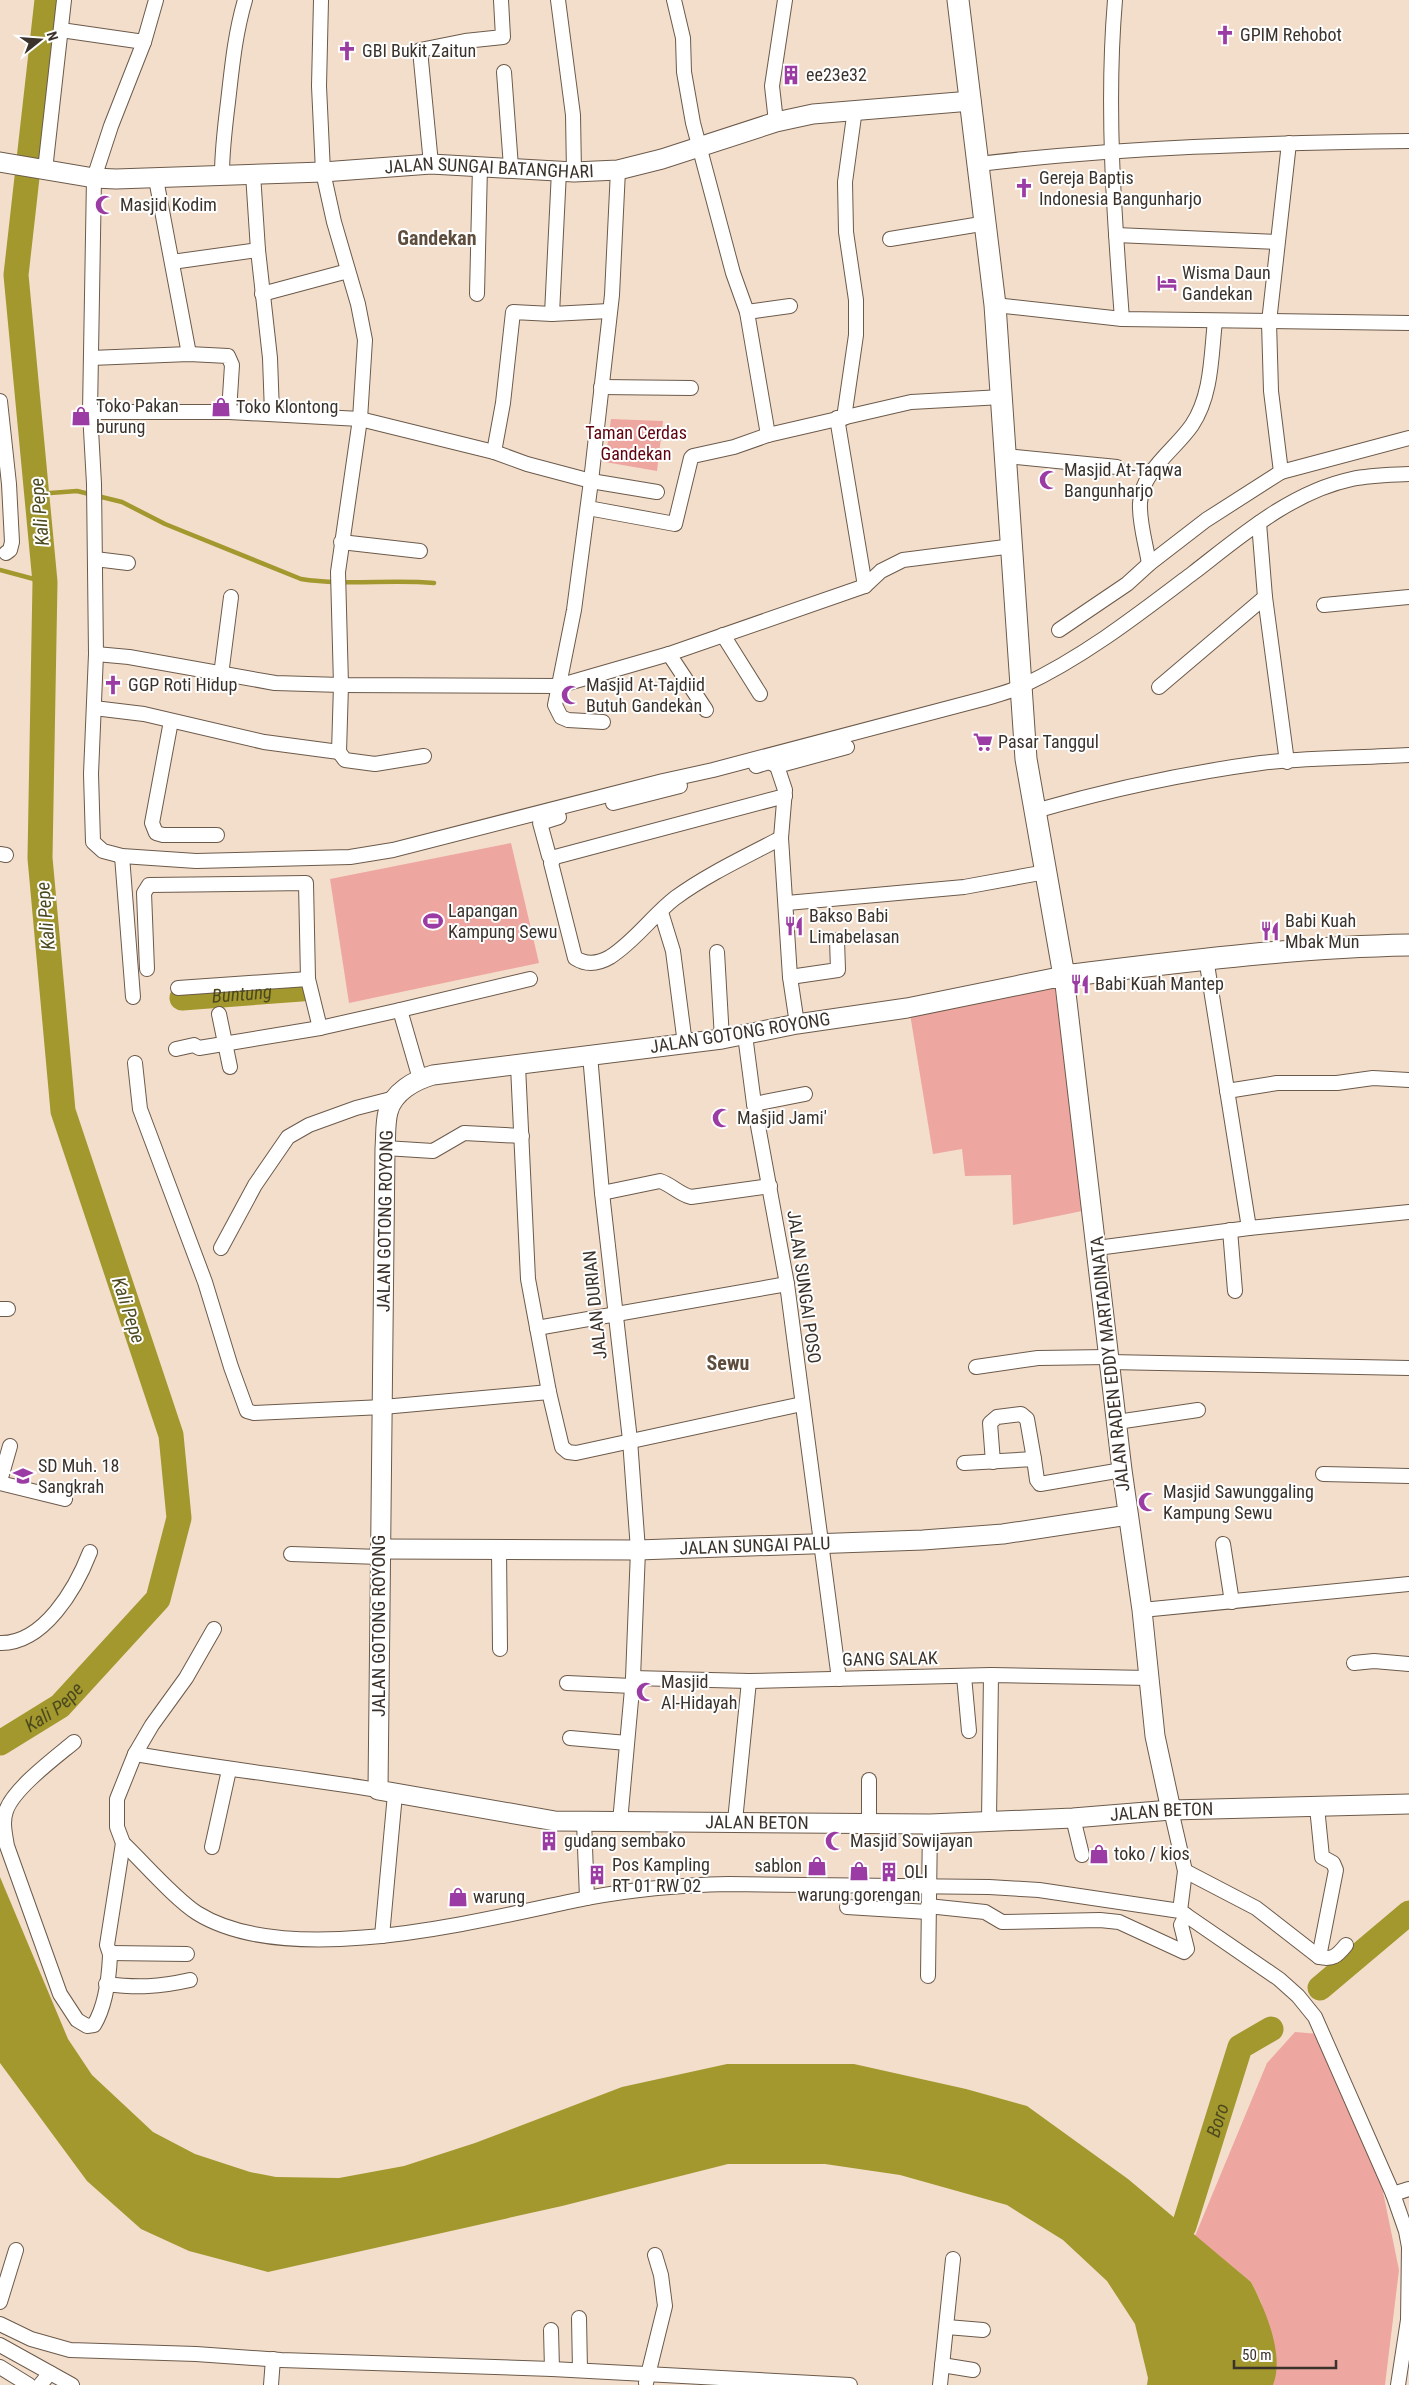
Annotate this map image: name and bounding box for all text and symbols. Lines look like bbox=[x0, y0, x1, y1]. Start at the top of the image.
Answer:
north arrow bbox=[15, 15, 65, 65]
church icon: GPIM Rehobot bbox=[1214, 24, 1236, 46]
place label: GPIM Rehobot bbox=[1240, 24, 1342, 45]
text: N bbox=[44, 30, 61, 43]
church icon: GBI Bukit Zaitun bbox=[336, 40, 358, 62]
place label: GBI Bukit Zaitun bbox=[362, 40, 476, 61]
building icon: ee23e32 bbox=[780, 64, 802, 86]
place label: ee23e32 bbox=[806, 64, 867, 85]
street label: JALAN SUNGAI BATANGHARI bbox=[384, 153, 594, 182]
place label: Gereja Baptis Indonesia Bangunharjo bbox=[1039, 167, 1202, 209]
church icon: Gereja Baptis Indonesia Bangunharjo bbox=[1013, 177, 1035, 199]
mosque icon: Masjid Kodim bbox=[94, 194, 116, 216]
place label: Masjid Kodim bbox=[120, 194, 217, 215]
district label: Gandekan bbox=[397, 226, 477, 250]
place label: Wisma Daun Gandekan bbox=[1182, 262, 1271, 304]
hotel icon: Wisma Daun Gandekan bbox=[1156, 272, 1178, 294]
place label: Toko Pakan burung bbox=[96, 395, 179, 437]
shop icon: Toko Klontong bbox=[210, 396, 232, 418]
place label: Toko Klontong bbox=[236, 396, 338, 417]
shop icon: Toko Pakan burung bbox=[70, 405, 92, 427]
park label: Taman Cerdas Gandekan bbox=[585, 422, 687, 464]
place label: Masjid At-Taqwa Bangunharjo bbox=[1064, 459, 1182, 501]
mosque icon: Masjid At-Taqwa Bangunharjo bbox=[1038, 469, 1060, 491]
water label: Kali Pepe bbox=[25, 477, 54, 547]
church icon: GGP Roti Hidup bbox=[102, 674, 124, 696]
place label: GGP Roti Hidup bbox=[128, 674, 237, 695]
place label: Masjid At-Tajdiid Butuh Gandekan bbox=[586, 674, 705, 716]
mosque icon: Masjid At-Tajdiid Butuh Gandekan bbox=[560, 684, 582, 706]
supermarket icon: Pasar Tanggul bbox=[972, 731, 994, 753]
place label: Pasar Tanggul bbox=[998, 731, 1099, 752]
water label: Kali Pepe bbox=[31, 881, 60, 951]
place label: Lapangan Kampung Sewu bbox=[448, 900, 557, 942]
place label: Bakso Babi Limabelasan bbox=[809, 905, 899, 947]
sports icon: Lapangan Kampung Sewu bbox=[422, 910, 444, 932]
place label: Babi Kuah Mbak Mun bbox=[1285, 910, 1359, 952]
restaurant icon: Bakso Babi Limabelasan bbox=[783, 915, 805, 937]
restaurant icon: Babi Kuah Mbak Mun bbox=[1259, 920, 1281, 942]
restaurant icon: Babi Kuah Mantep bbox=[1069, 973, 1091, 995]
place label: Babi Kuah Mantep bbox=[1095, 973, 1224, 994]
water label: Buntung bbox=[211, 980, 273, 1008]
street label: JALAN GOTONG ROYONG bbox=[648, 1008, 832, 1057]
mosque icon: Masjid Jami' bbox=[711, 1107, 733, 1129]
place label: Masjid Jami' bbox=[737, 1107, 827, 1128]
street label: JALAN GOTONG ROYONG bbox=[372, 1130, 397, 1312]
street label: JALAN SUNGAI POSO bbox=[783, 1209, 826, 1365]
street label: JALAN RADEN EDDY MARTADINATA bbox=[1086, 1235, 1133, 1493]
street label: JALAN DURIAN bbox=[578, 1250, 611, 1361]
water label: Kali Pepe bbox=[107, 1274, 150, 1346]
district label: Sewu bbox=[707, 1351, 749, 1375]
place label: SD Muh. 18 Sangkrah bbox=[38, 1455, 119, 1497]
school or university icon: SD Muh. 18 Sangkrah bbox=[12, 1465, 34, 1487]
place label: Masjid Sawunggaling Kampung Sewu bbox=[1163, 1481, 1314, 1523]
mosque icon: Masjid Sawunggaling Kampung Sewu bbox=[1137, 1491, 1159, 1513]
street label: JALAN SUNGAI PALU bbox=[679, 1532, 831, 1559]
street label: JALAN GOTONG ROYONG bbox=[368, 1535, 389, 1717]
street label: GANG SALAK bbox=[842, 1647, 938, 1670]
place label: Masjid Al-Hidayah bbox=[661, 1671, 737, 1713]
water label: Kali Pepe bbox=[21, 1677, 88, 1737]
mosque icon: Masjid Al-Hidayah bbox=[635, 1681, 657, 1703]
street label: JALAN BETON bbox=[1109, 1798, 1213, 1825]
street label: JALAN BETON bbox=[705, 1811, 809, 1833]
building icon: gudang sembako bbox=[538, 1830, 560, 1852]
place label: gudang sembako bbox=[564, 1830, 686, 1851]
mosque icon: Masjid Sowijayan bbox=[824, 1830, 846, 1852]
place label: Masjid Sowijayan bbox=[850, 1830, 973, 1851]
shop icon: toko / kios bbox=[1088, 1843, 1110, 1865]
place label: toko / kios bbox=[1114, 1843, 1190, 1864]
place label: Pos Kampling RT 01 RW 02 bbox=[612, 1854, 710, 1896]
place label: sablon bbox=[754, 1855, 802, 1876]
shop icon: sablon bbox=[806, 1855, 828, 1877]
shop icon: warung gorengan bbox=[848, 1860, 870, 1882]
building icon: OLI bbox=[878, 1861, 900, 1883]
place label: OLI bbox=[904, 1861, 928, 1882]
building icon: Pos Kampling RT 01 RW 02 bbox=[586, 1864, 608, 1886]
place label: warung gorengan bbox=[798, 1884, 920, 1905]
shop icon: warung bbox=[447, 1886, 469, 1908]
place label: warung bbox=[473, 1886, 525, 1907]
water label: Boro bbox=[1202, 2101, 1234, 2140]
scale bar bbox=[1234, 2338, 1336, 2370]
text: 50 m bbox=[1242, 2346, 1272, 2364]

